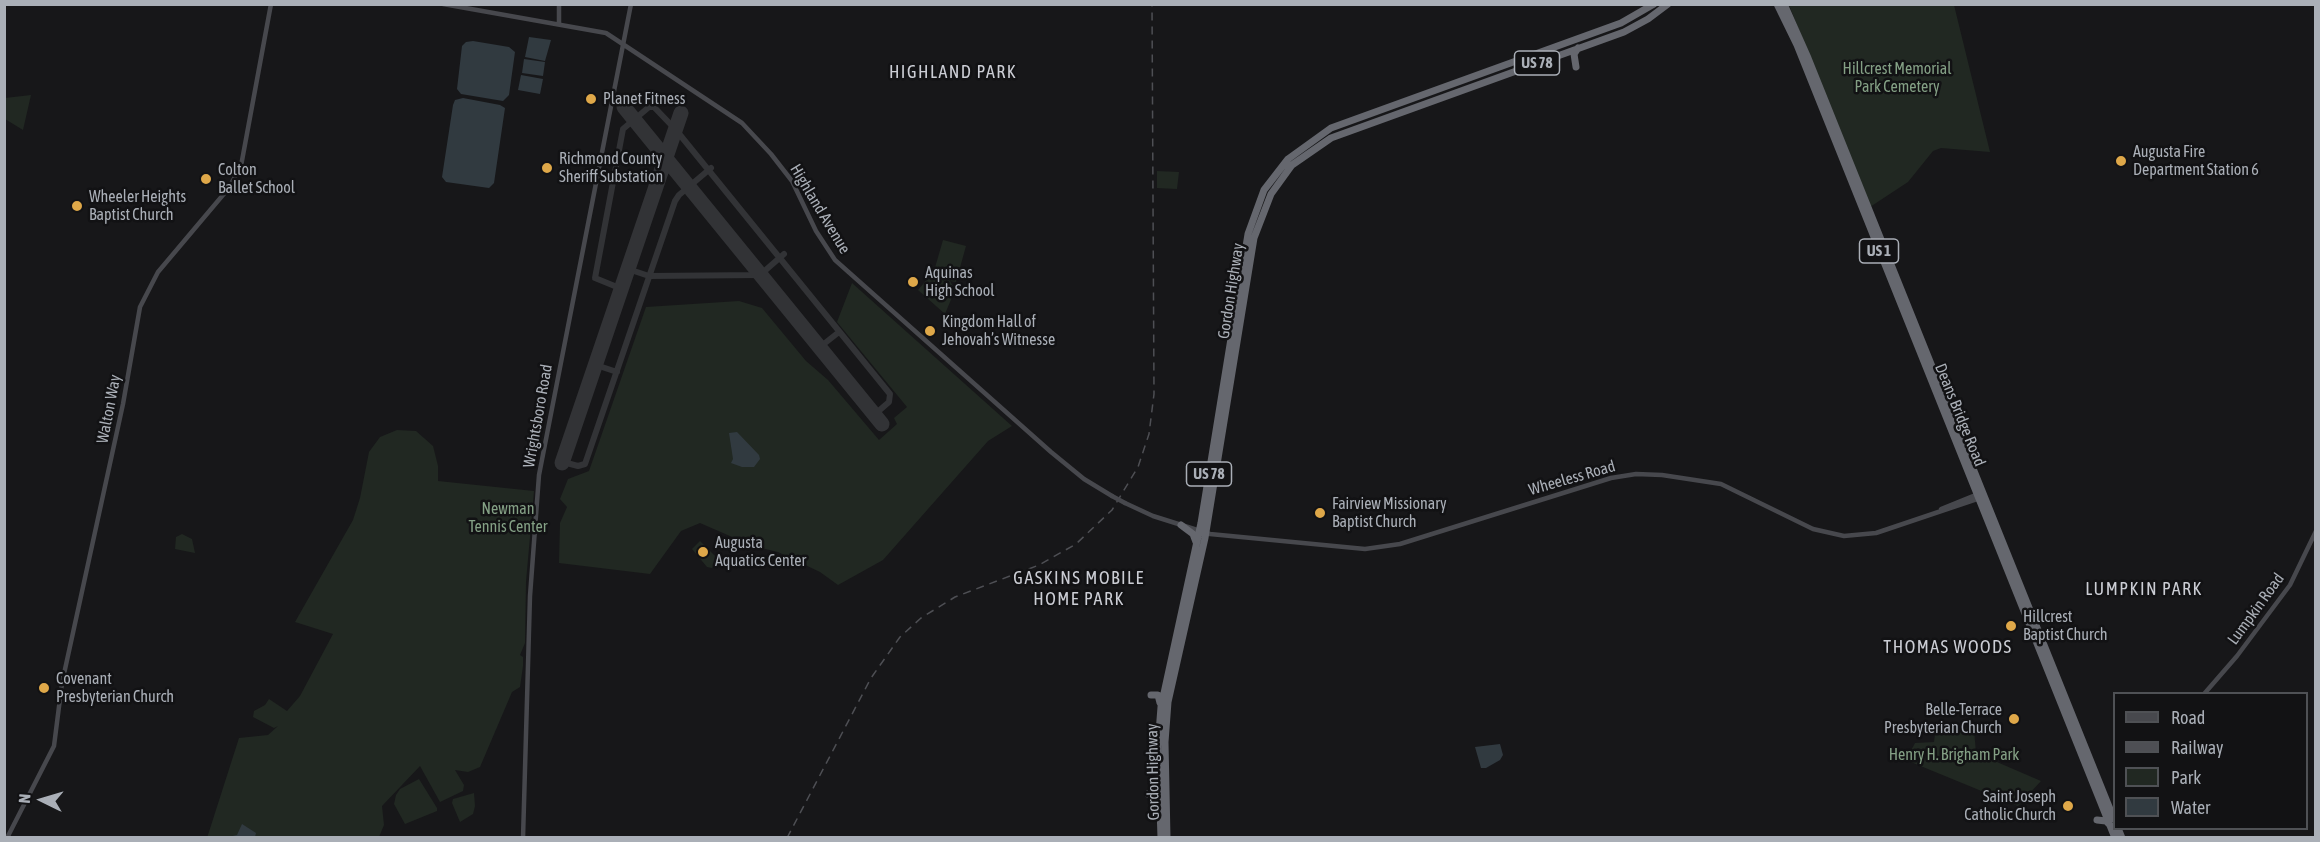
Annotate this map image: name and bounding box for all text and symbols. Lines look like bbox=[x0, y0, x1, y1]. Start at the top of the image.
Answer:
road number: US 78 bbox=[1514, 51, 1560, 75]
park label: Hillcrest Memorial Park Cemetery bbox=[1843, 59, 1951, 97]
district label: HIGHLAND PARK bbox=[889, 61, 1017, 83]
place label: Planet Fitness bbox=[603, 89, 685, 109]
marker: Planet Fitness bbox=[584, 92, 598, 106]
place label: Augusta Fire Department Station 6 bbox=[2133, 142, 2259, 180]
place label: Richmond County Sheriff Substation bbox=[559, 149, 663, 187]
marker: Augusta Fire Department Station 6 bbox=[2114, 154, 2128, 168]
place label: Colton Ballet School bbox=[218, 160, 295, 198]
marker: Richmond County Sheriff Substation bbox=[540, 161, 554, 175]
street label: Highland Avenue bbox=[786, 161, 854, 257]
marker: Colton Ballet School bbox=[199, 172, 213, 186]
place label: Wheeler Heights Baptist Church bbox=[89, 187, 186, 225]
marker: Wheeler Heights Baptist Church bbox=[70, 199, 84, 213]
road number: US 1 bbox=[1860, 239, 1898, 263]
street label: Gordon Highway bbox=[1214, 242, 1248, 340]
place label: Aquinas High School bbox=[925, 263, 994, 301]
marker: Aquinas High School bbox=[906, 275, 920, 289]
place label: Kingdom Hall of Jehovah’s Witnesse bbox=[942, 312, 1055, 350]
marker: Kingdom Hall of Jehovah’s Witnesse bbox=[923, 324, 937, 338]
street label: Deans Bridge Road bbox=[1931, 361, 1989, 469]
street label: Wrightsboro Road bbox=[519, 363, 557, 469]
street label: Walton Way bbox=[93, 373, 125, 445]
street label: Wheeless Road bbox=[1526, 456, 1618, 500]
road number: US 78 bbox=[1186, 462, 1232, 486]
place label: Fairview Missionary Baptist Church bbox=[1332, 494, 1446, 532]
park label: Newman Tennis Center bbox=[468, 499, 548, 537]
marker: Fairview Missionary Baptist Church bbox=[1313, 506, 1327, 520]
place label: Augusta Aquatics Center bbox=[715, 533, 806, 571]
marker: Augusta Aquatics Center bbox=[696, 545, 710, 559]
district label: GASKINS MOBILE HOME PARK bbox=[1013, 567, 1145, 610]
street label: Lumpkin Road bbox=[2224, 569, 2288, 649]
district label: LUMPKIN PARK bbox=[2085, 578, 2203, 600]
place label: Hillcrest Baptist Church bbox=[2023, 607, 2107, 645]
marker: Hillcrest Baptist Church bbox=[2004, 619, 2018, 633]
district label: THOMAS WOODS bbox=[1883, 636, 2013, 658]
place label: Covenant Presbyterian Church bbox=[56, 669, 174, 707]
marker: Covenant Presbyterian Church bbox=[37, 681, 51, 695]
legend bbox=[2113, 692, 2308, 830]
place label: Belle-Terrace Presbyterian Church bbox=[1884, 700, 2002, 738]
text: Road bbox=[2171, 707, 2205, 728]
marker: Belle-Terrace Presbyterian Church bbox=[2007, 712, 2021, 726]
street label: Gordon Highway bbox=[1143, 723, 1163, 821]
text: Railway bbox=[2171, 737, 2223, 758]
park label: Henry H. Brigham Park bbox=[1889, 745, 2019, 765]
text: Park bbox=[2171, 767, 2201, 788]
north arrow bbox=[12, 770, 72, 830]
place label: Saint Joseph Catholic Church bbox=[1964, 787, 2056, 825]
text: N bbox=[15, 793, 33, 804]
text: Water bbox=[2171, 797, 2210, 818]
marker: Saint Joseph Catholic Church bbox=[2061, 799, 2075, 813]

